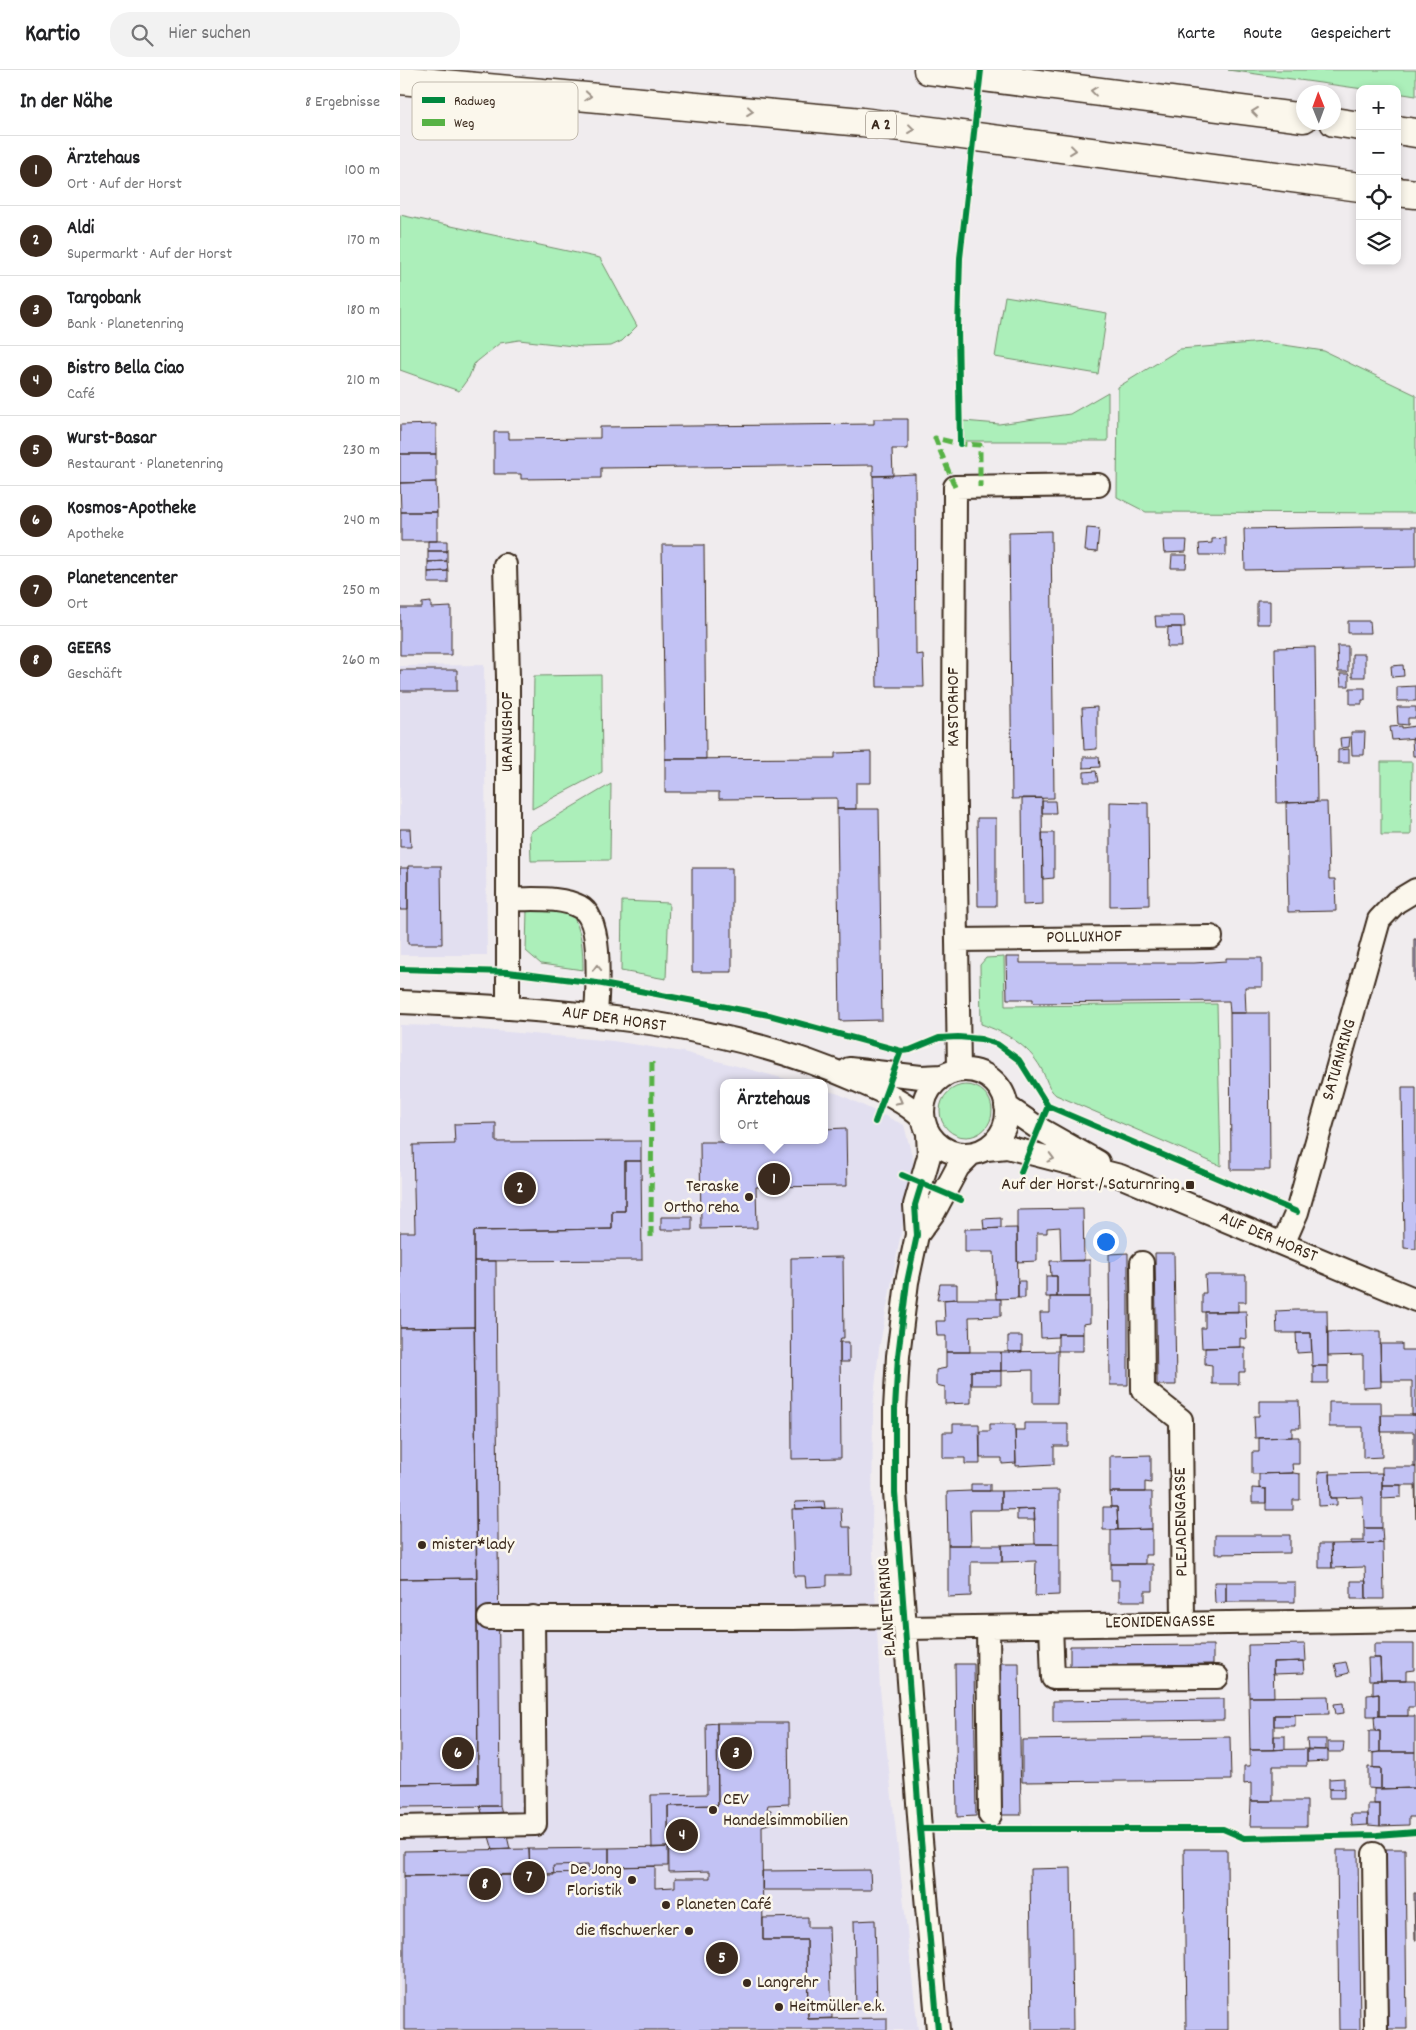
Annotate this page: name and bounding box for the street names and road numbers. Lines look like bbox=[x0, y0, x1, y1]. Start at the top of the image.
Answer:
road number: A 2 bbox=[866, 112, 896, 138]
street label: KASTORHOF bbox=[942, 667, 967, 747]
street label: URANUSHOF bbox=[496, 692, 521, 772]
street label: POLLUXHOF bbox=[1046, 925, 1122, 951]
street label: AUF DER HORST bbox=[561, 1000, 667, 1040]
street label: SATURNRING bbox=[1316, 1016, 1364, 1104]
street label: AUF DER HORST bbox=[1215, 1206, 1321, 1270]
street label: PLEJADENGASSE bbox=[1169, 1467, 1195, 1577]
street label: PLANETENRING bbox=[872, 1557, 904, 1657]
street label: LEONIDENGASSE bbox=[1105, 1610, 1215, 1636]

